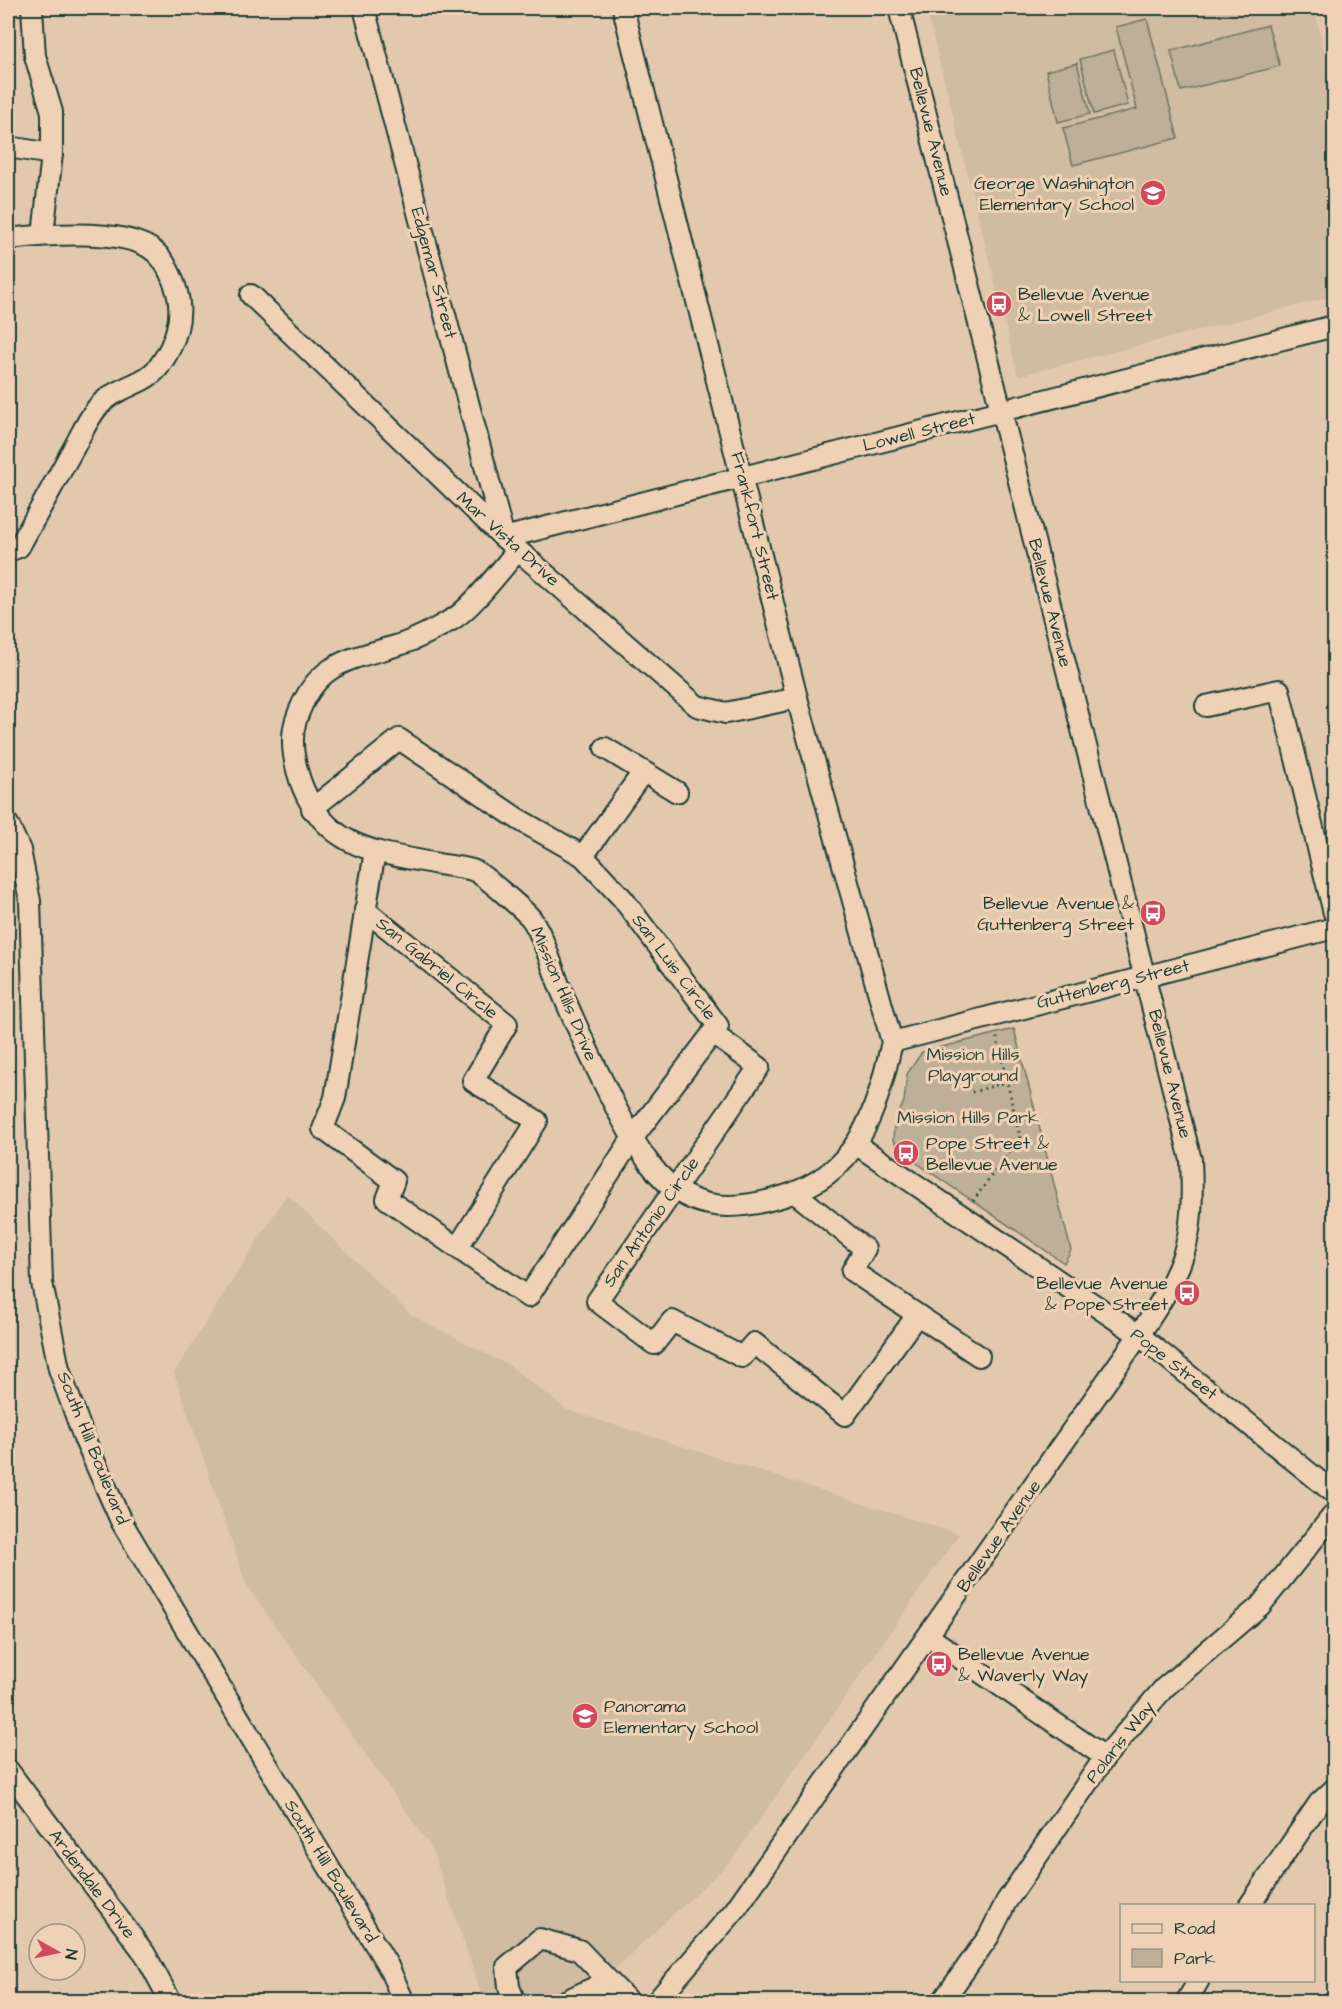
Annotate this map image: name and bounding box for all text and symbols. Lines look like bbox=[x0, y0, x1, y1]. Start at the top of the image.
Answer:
street label: Bellevue Avenue bbox=[903, 65, 959, 199]
place label: George Washington Elementary School bbox=[974, 171, 1134, 218]
school or university icon: George Washington Elementary School bbox=[1138, 178, 1168, 208]
street label: Edgemar Street bbox=[404, 205, 464, 342]
place label: Bellevue Avenue & Lowell Street bbox=[1018, 282, 1153, 328]
bus stop icon: Bellevue Avenue & Lowell Street bbox=[984, 289, 1014, 319]
street label: Lowell Street bbox=[860, 406, 979, 458]
street label: Frankfort Street bbox=[724, 449, 786, 604]
street label: Mar Vista Drive bbox=[451, 486, 565, 592]
street label: Bellevue Avenue bbox=[1022, 536, 1078, 670]
place label: Bellevue Avenue & Guttenberg Street bbox=[977, 891, 1135, 938]
bus stop icon: Bellevue Avenue & Guttenberg Street bbox=[1138, 898, 1168, 928]
street label: San Luis Circle bbox=[626, 909, 722, 1025]
street label: San Gabriel Circle bbox=[371, 911, 504, 1025]
street label: Mission Hills Drive bbox=[524, 923, 604, 1065]
street label: Guttenberg Street bbox=[1034, 953, 1193, 1016]
street label: Bellevue Avenue bbox=[1142, 1007, 1198, 1141]
park label: Mission Hills Playground bbox=[926, 1042, 1020, 1089]
park label: Mission Hills Park bbox=[897, 1105, 1039, 1130]
place label: Pope Street & Bellevue Avenue bbox=[926, 1131, 1058, 1177]
bus stop icon: Pope Street & Bellevue Avenue bbox=[891, 1138, 921, 1168]
street label: San Antonio Circle bbox=[597, 1152, 705, 1292]
place label: Bellevue Avenue & Pope Street bbox=[1036, 1271, 1169, 1317]
bus stop icon: Bellevue Avenue & Pope Street bbox=[1172, 1278, 1202, 1308]
street label: Pope Street bbox=[1125, 1322, 1223, 1406]
street label: South Hill Boulevard bbox=[51, 1368, 135, 1528]
street label: Bellevue Avenue bbox=[951, 1475, 1047, 1597]
place label: Bellevue Avenue & Waverly Way bbox=[958, 1642, 1090, 1689]
bus stop icon: Bellevue Avenue & Waverly Way bbox=[924, 1649, 954, 1679]
place label: Panorama Elementary School bbox=[604, 1694, 759, 1741]
street label: Polaris Way bbox=[1080, 1695, 1161, 1789]
school or university icon: Panorama Elementary School bbox=[570, 1701, 600, 1731]
street label: South Hill Boulevard bbox=[278, 1795, 384, 1947]
street label: Ardendale Drive bbox=[43, 1824, 142, 1944]
legend bbox=[1120, 1904, 1315, 1982]
text: Road bbox=[1174, 1916, 1215, 1941]
north arrow bbox=[27, 1922, 87, 1982]
text: Park bbox=[1174, 1946, 1216, 1971]
text: N bbox=[59, 1948, 82, 1961]

